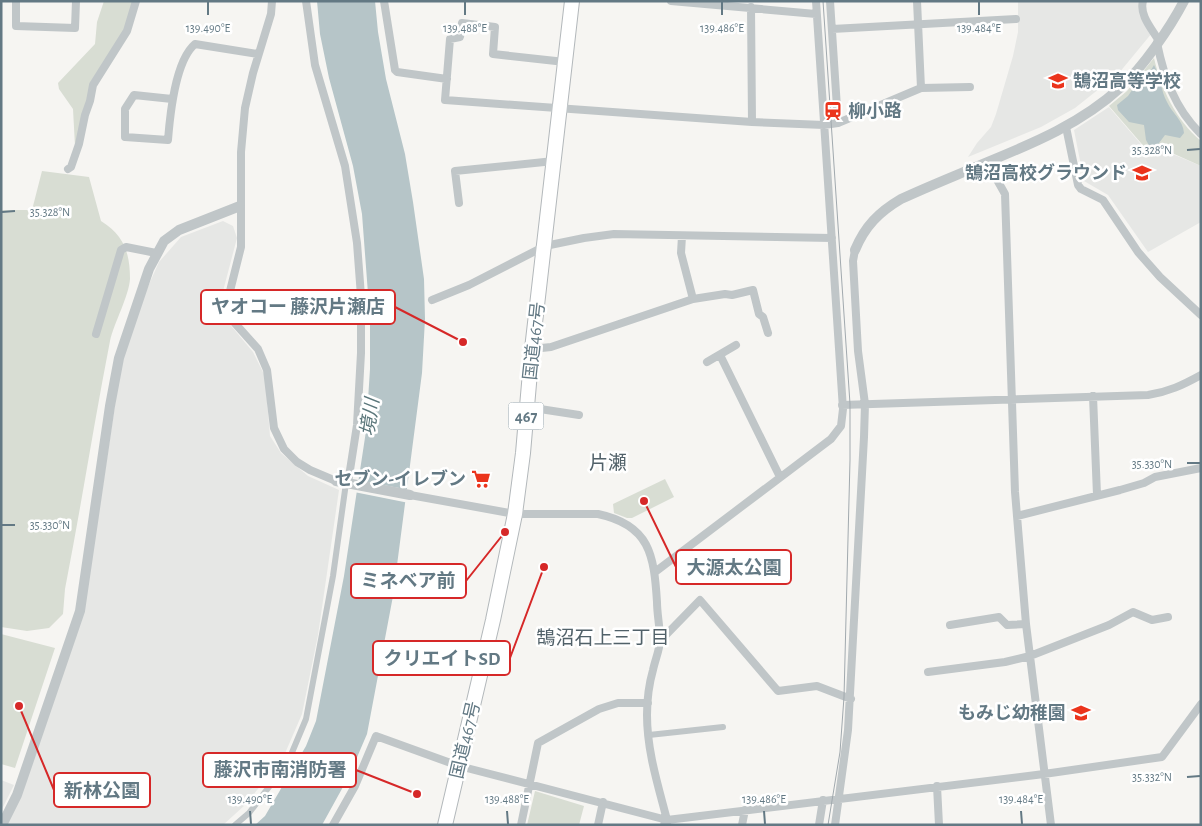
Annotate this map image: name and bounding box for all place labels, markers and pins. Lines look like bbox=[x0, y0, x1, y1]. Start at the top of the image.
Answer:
school or university icon: 鵠沼高等学校 bbox=[1047, 70, 1069, 92]
place label: 鵠沼高等学校 bbox=[1073, 71, 1181, 91]
station icon: 柳小路 bbox=[822, 100, 844, 122]
place label: 柳小路 bbox=[848, 101, 902, 121]
school or university icon: 鵠沼高校グラウンド bbox=[1131, 162, 1153, 184]
place label: 鵠沼高校グラウンド bbox=[965, 163, 1127, 183]
callout: ヤオコー 藤沢片瀬店 bbox=[201, 290, 395, 324]
supermarket icon: セブン-イレブン bbox=[470, 468, 492, 490]
place label: セブン-イレブン bbox=[335, 469, 466, 489]
callout: 大源太公園 bbox=[676, 550, 791, 584]
callout: ミネベア前 bbox=[351, 564, 466, 598]
callout: クリエイトSD bbox=[373, 641, 510, 675]
school or university icon: もみじ幼稚園 bbox=[1070, 702, 1092, 724]
place label: もみじ幼稚園 bbox=[958, 703, 1066, 723]
callout: 藤沢市南消防署 bbox=[203, 753, 356, 787]
callout: 新林公園 bbox=[54, 773, 150, 807]

